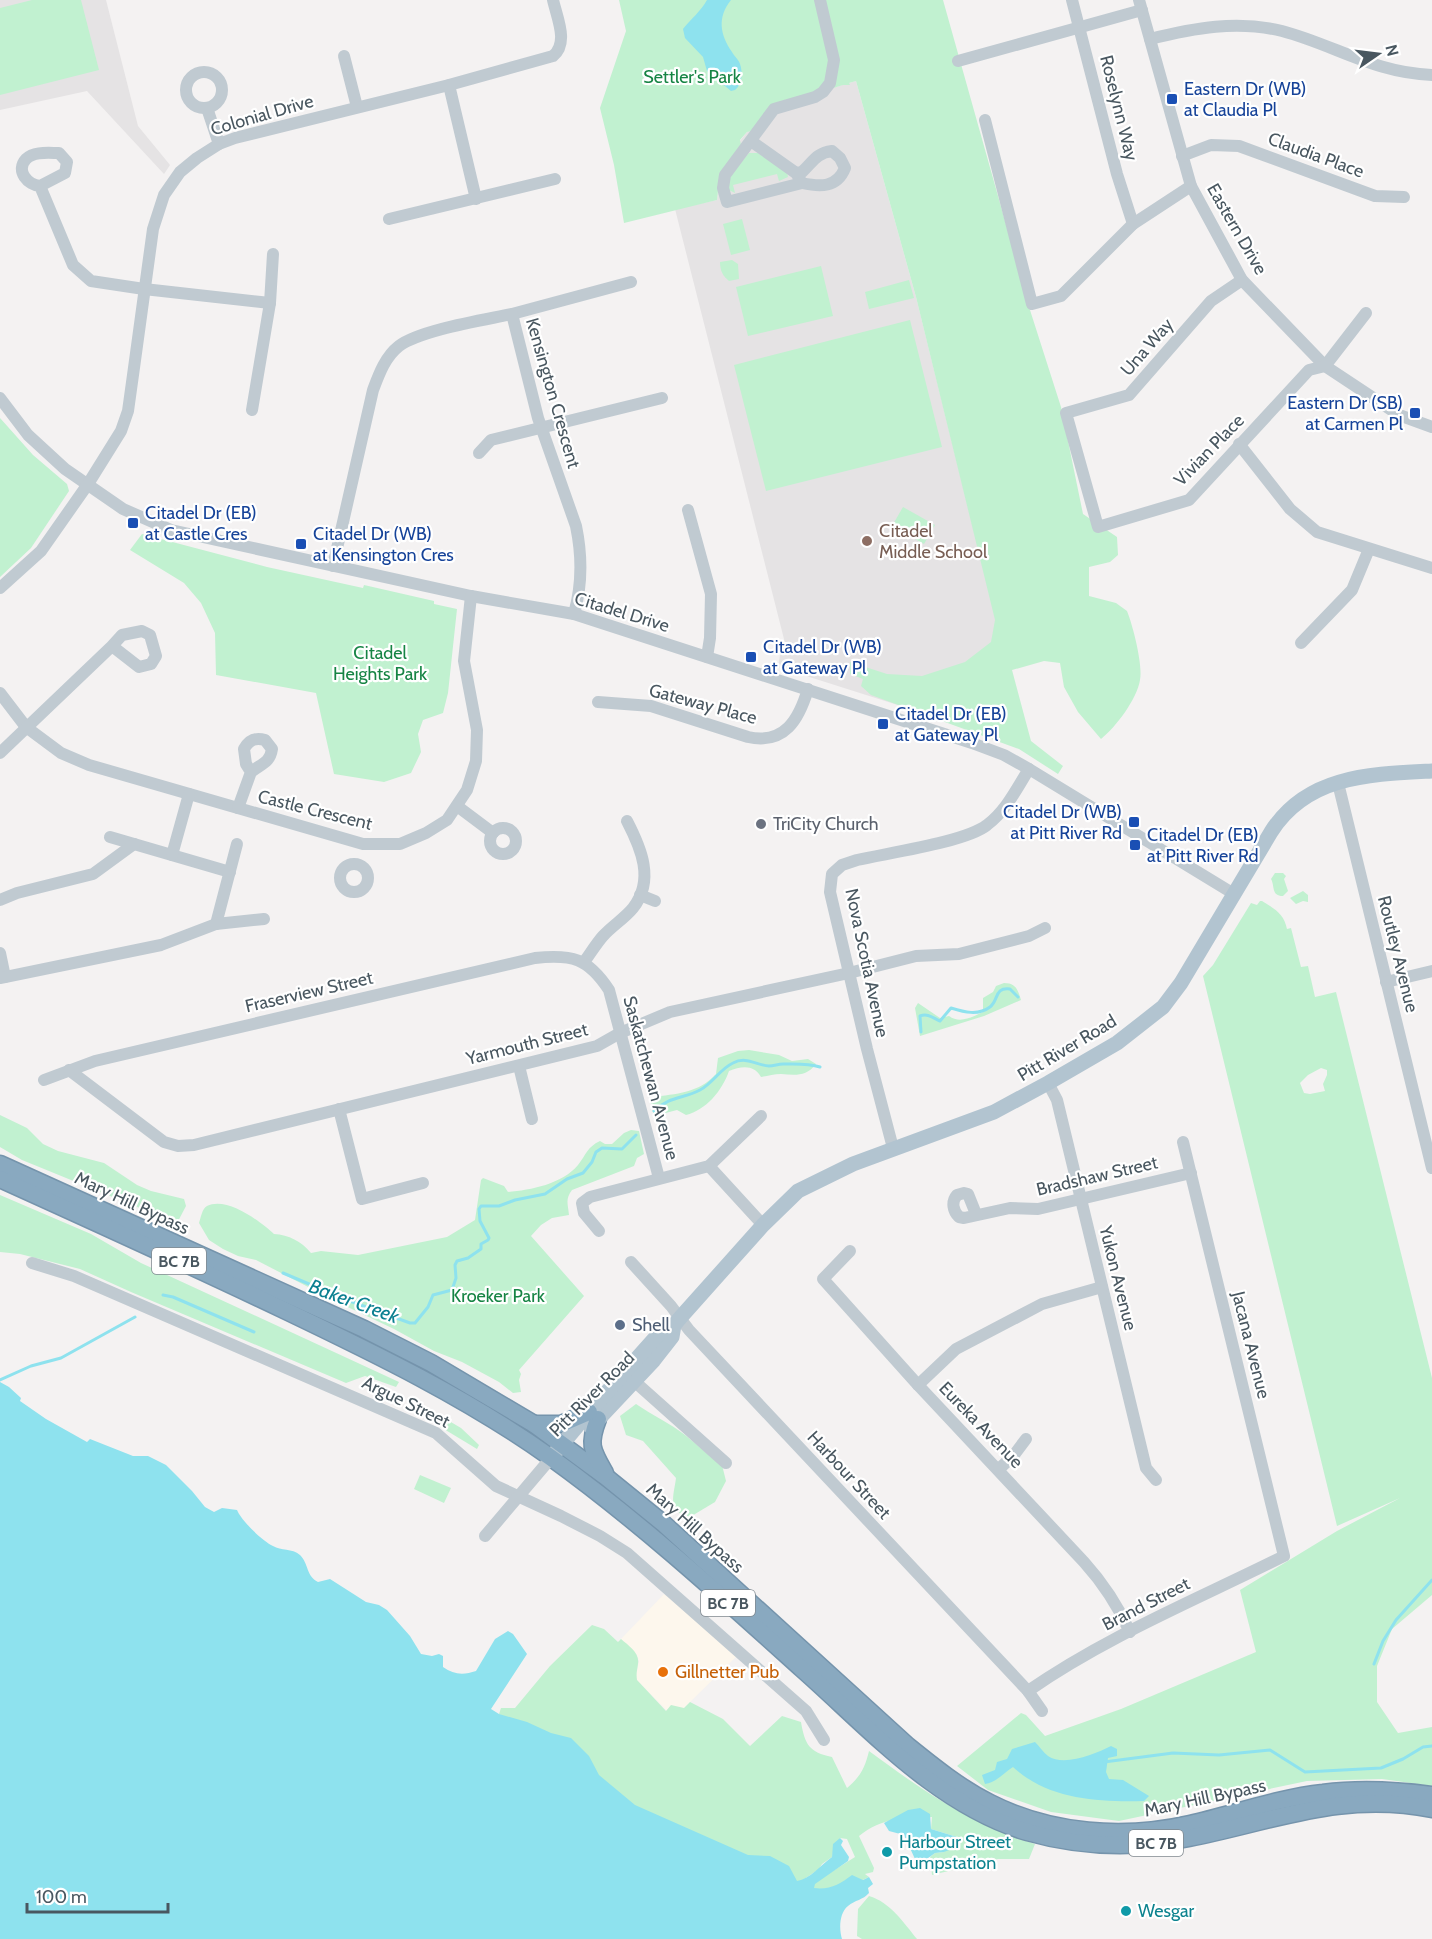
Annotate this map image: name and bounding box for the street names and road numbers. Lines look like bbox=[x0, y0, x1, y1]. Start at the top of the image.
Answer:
street label: Roselynn Way bbox=[1095, 53, 1143, 163]
street label: Colonial Drive bbox=[208, 90, 316, 140]
street label: Claudia Place bbox=[1265, 128, 1367, 182]
street label: Eastern Drive bbox=[1202, 180, 1272, 278]
street label: Una Way bbox=[1116, 314, 1178, 380]
street label: Kensington Crescent bbox=[521, 315, 585, 471]
street label: Vivian Place bbox=[1169, 409, 1249, 491]
street label: Citadel Drive bbox=[572, 587, 672, 637]
street label: Gateway Place bbox=[647, 679, 759, 729]
street label: Castle Crescent bbox=[256, 785, 374, 835]
street label: Nova Scotia Avenue bbox=[840, 887, 894, 1039]
street label: Routley Avenue bbox=[1373, 893, 1423, 1015]
street label: Fraserview Street bbox=[243, 967, 375, 1017]
street label: Saskatchewan Avenue bbox=[619, 994, 683, 1162]
street label: Pitt River Road bbox=[1014, 1010, 1120, 1086]
street label: Yarmouth Street bbox=[463, 1018, 590, 1070]
street label: Bradshaw Street bbox=[1034, 1151, 1160, 1201]
street label: Mary Hill Bypass bbox=[71, 1167, 193, 1239]
street label: Yukon Avenue bbox=[1094, 1222, 1142, 1333]
road number: BC 7B bbox=[152, 1248, 206, 1274]
street label: Jacana Avenue bbox=[1227, 1288, 1275, 1401]
street label: Pitt River Road bbox=[545, 1347, 639, 1441]
street label: Argue Street bbox=[359, 1371, 453, 1433]
street label: Eureka Avenue bbox=[934, 1377, 1028, 1473]
street label: Harbour Street bbox=[803, 1426, 895, 1524]
street label: Mary Hill Bypass bbox=[642, 1478, 748, 1578]
street label: Brand Street bbox=[1099, 1573, 1193, 1635]
road number: BC 7B bbox=[701, 1590, 755, 1616]
street label: Mary Hill Bypass bbox=[1142, 1774, 1268, 1822]
road number: BC 7B bbox=[1129, 1830, 1183, 1856]

